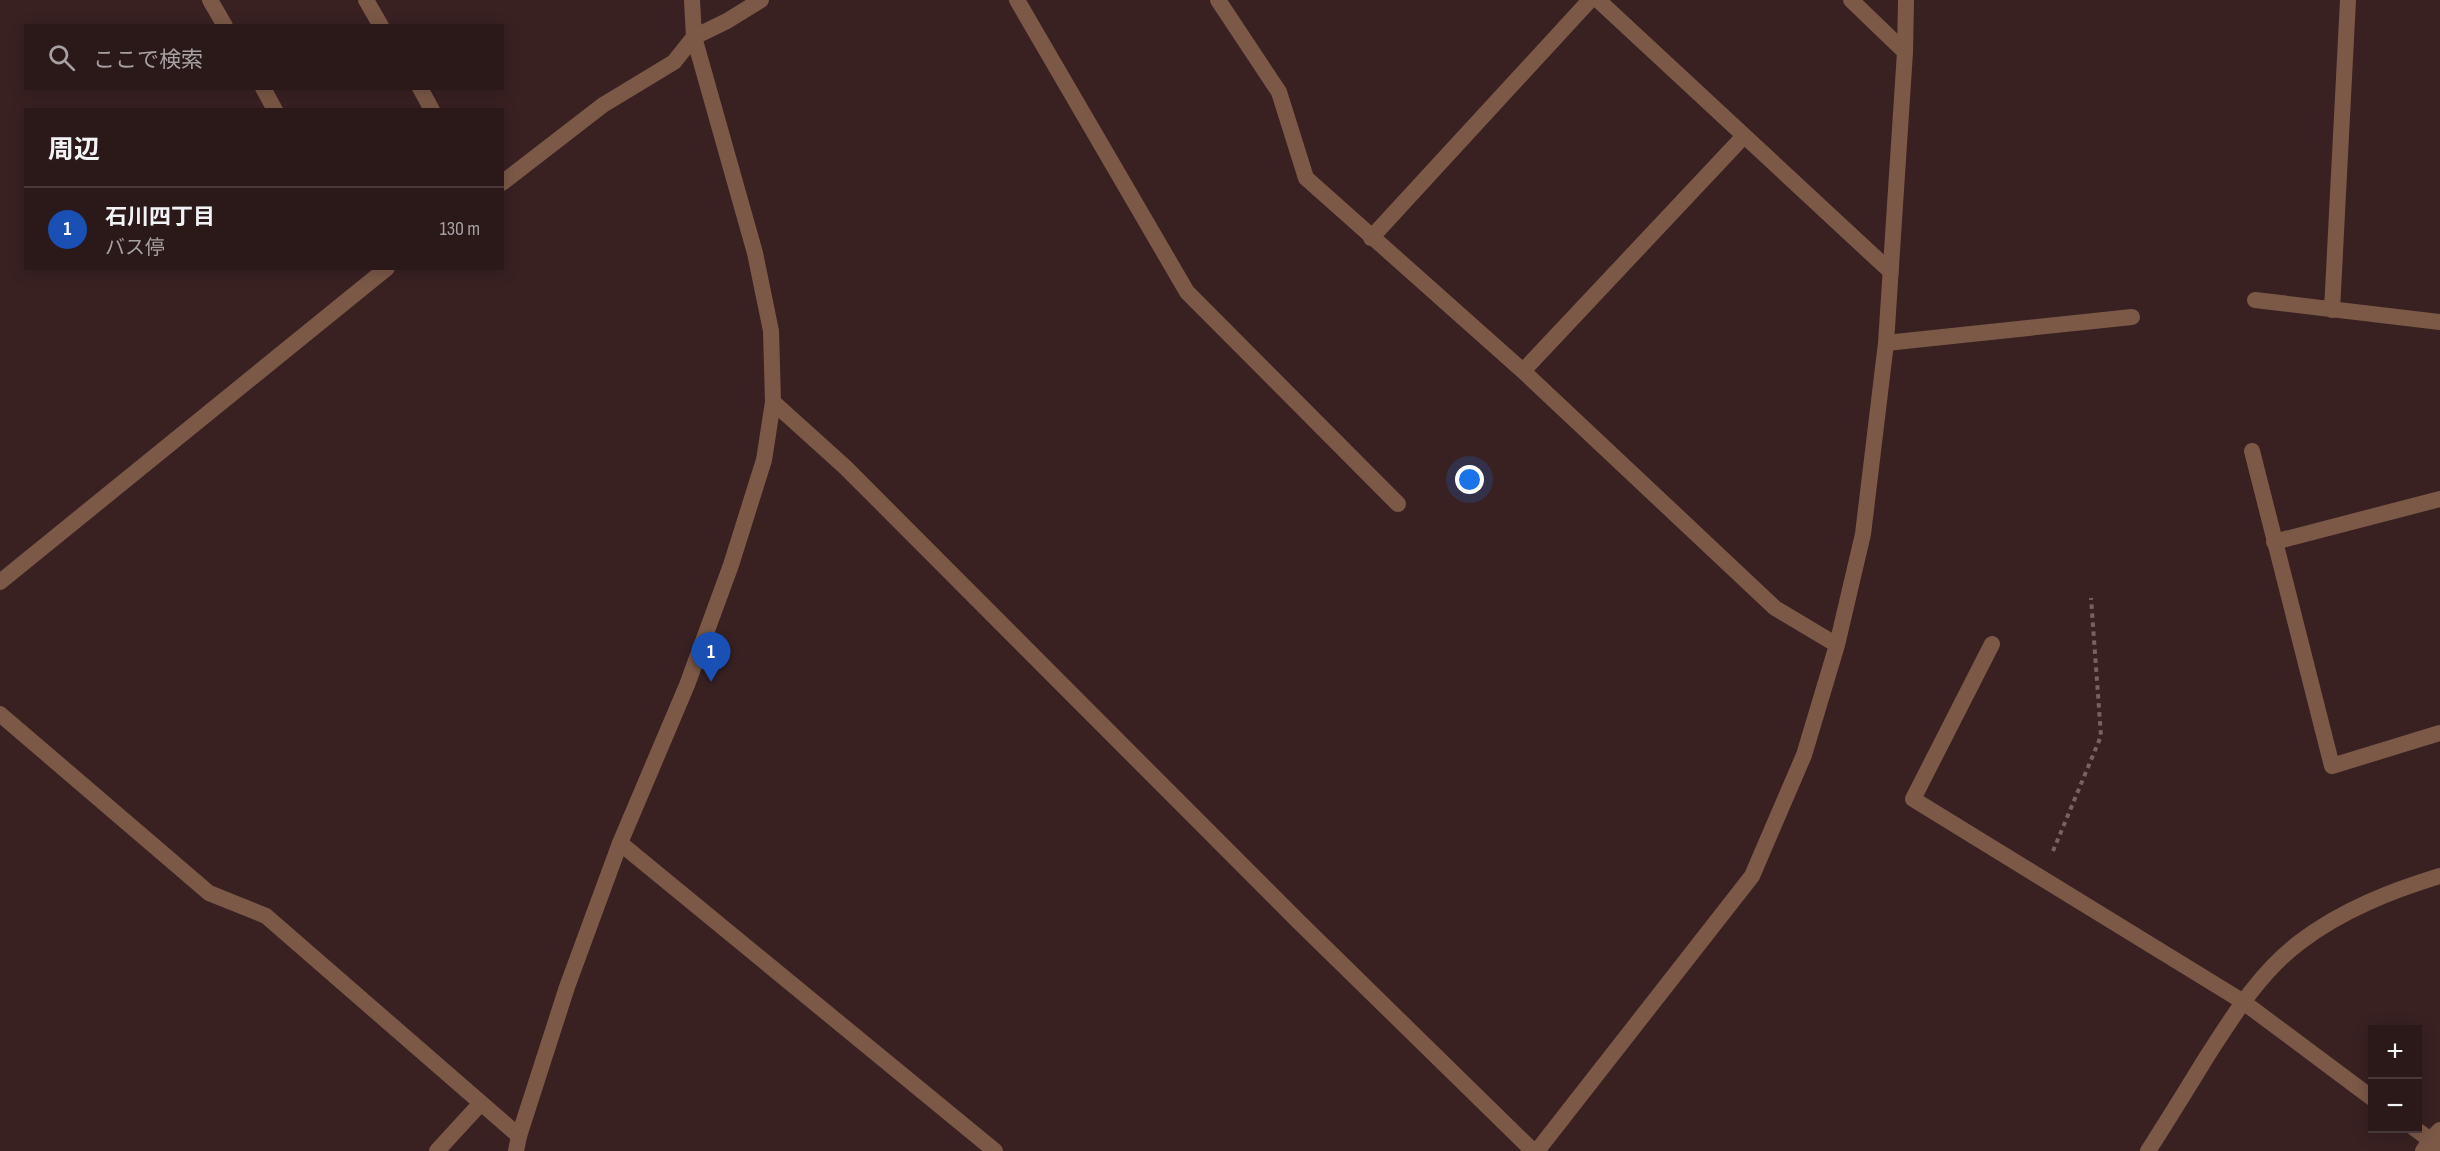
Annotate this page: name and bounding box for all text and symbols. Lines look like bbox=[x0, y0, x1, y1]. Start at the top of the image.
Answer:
search box bbox=[24, 24, 504, 90]
icon: search bbox=[45, 41, 78, 74]
text: ここで検索 bbox=[93, 47, 203, 74]
text: 周辺 bbox=[48, 135, 100, 166]
text: 石川四丁目 bbox=[105, 204, 215, 231]
text: 1 bbox=[64, 217, 71, 241]
text: 130 m bbox=[440, 217, 480, 241]
text: バス停 bbox=[105, 236, 165, 260]
your location bbox=[1455, 465, 1484, 494]
pin: 1 bbox=[692, 632, 730, 682]
map controls bbox=[2368, 1025, 2422, 1133]
button: + bbox=[2368, 1025, 2422, 1079]
button: − bbox=[2368, 1079, 2422, 1133]

